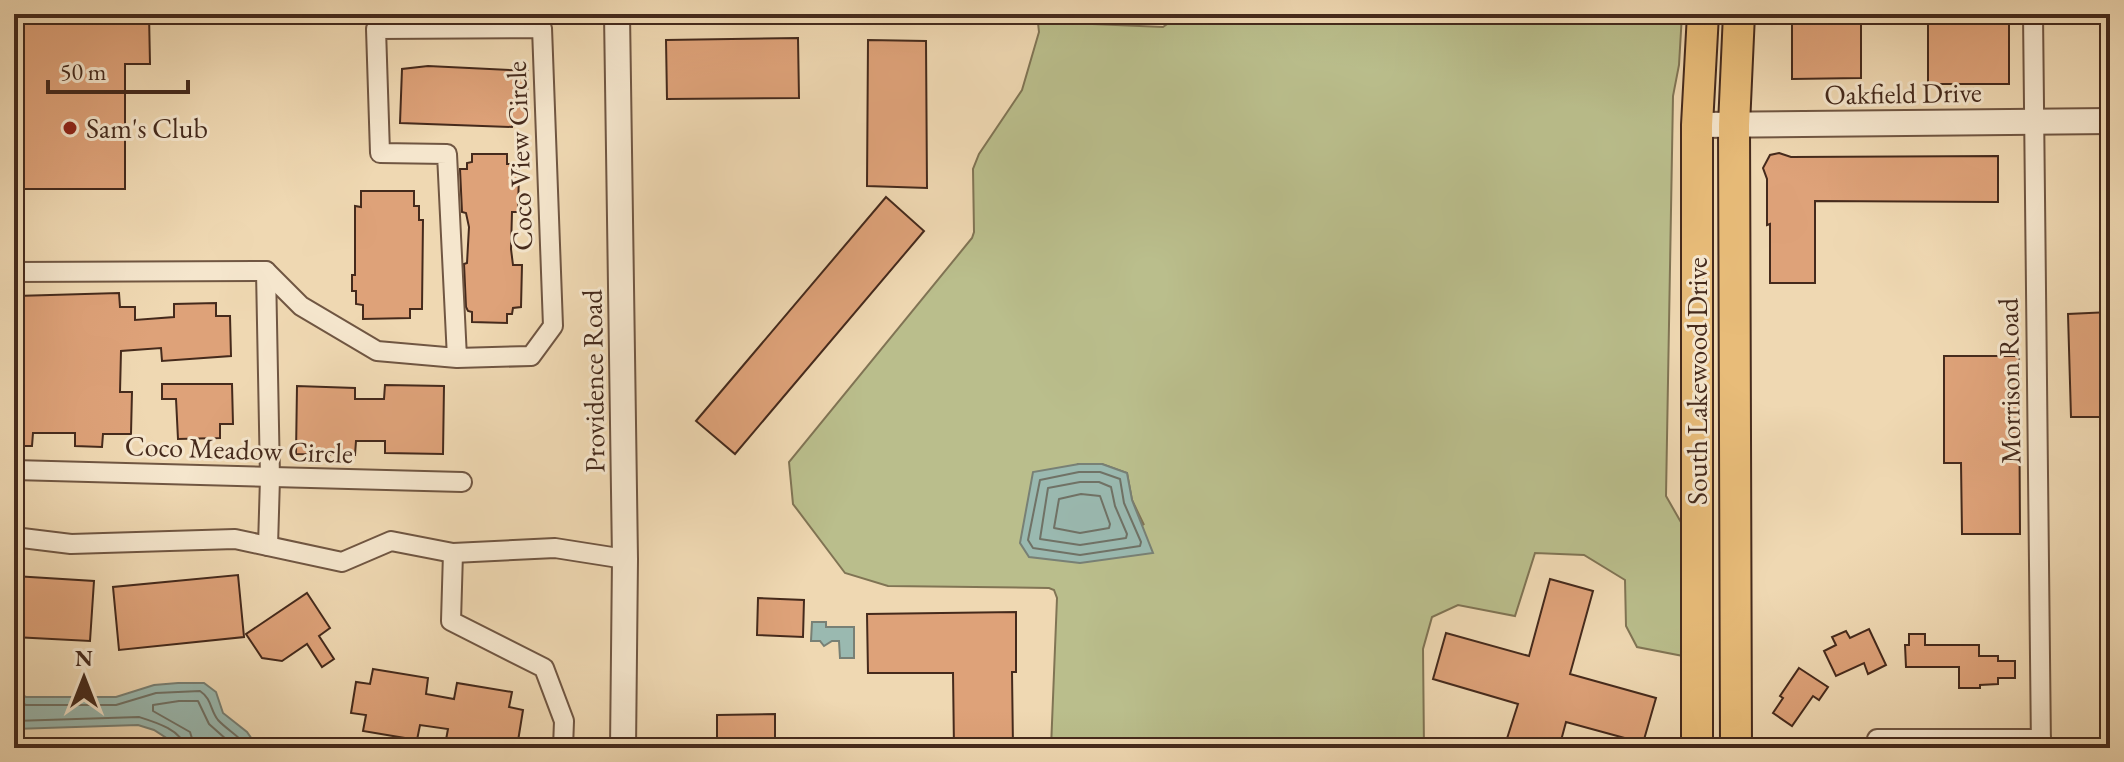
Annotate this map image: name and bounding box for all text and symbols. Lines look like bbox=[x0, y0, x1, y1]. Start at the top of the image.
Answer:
scale bar bbox=[48, 44, 188, 94]
text: 50 m bbox=[60, 56, 107, 87]
street label: Coco View Circle bbox=[498, 60, 540, 252]
street label: Oakfield Drive bbox=[1824, 74, 1982, 112]
place label: Sam's Club bbox=[86, 110, 208, 146]
marker: Sam's Club bbox=[61, 119, 79, 137]
street label: South Lakewood Drive bbox=[1679, 257, 1715, 505]
street label: Providence Road bbox=[573, 288, 613, 473]
street label: Morrison Road bbox=[1990, 297, 2028, 464]
street label: Coco Meadow Circle bbox=[124, 427, 354, 471]
north arrow bbox=[44, 638, 124, 718]
text: N bbox=[75, 644, 93, 673]

